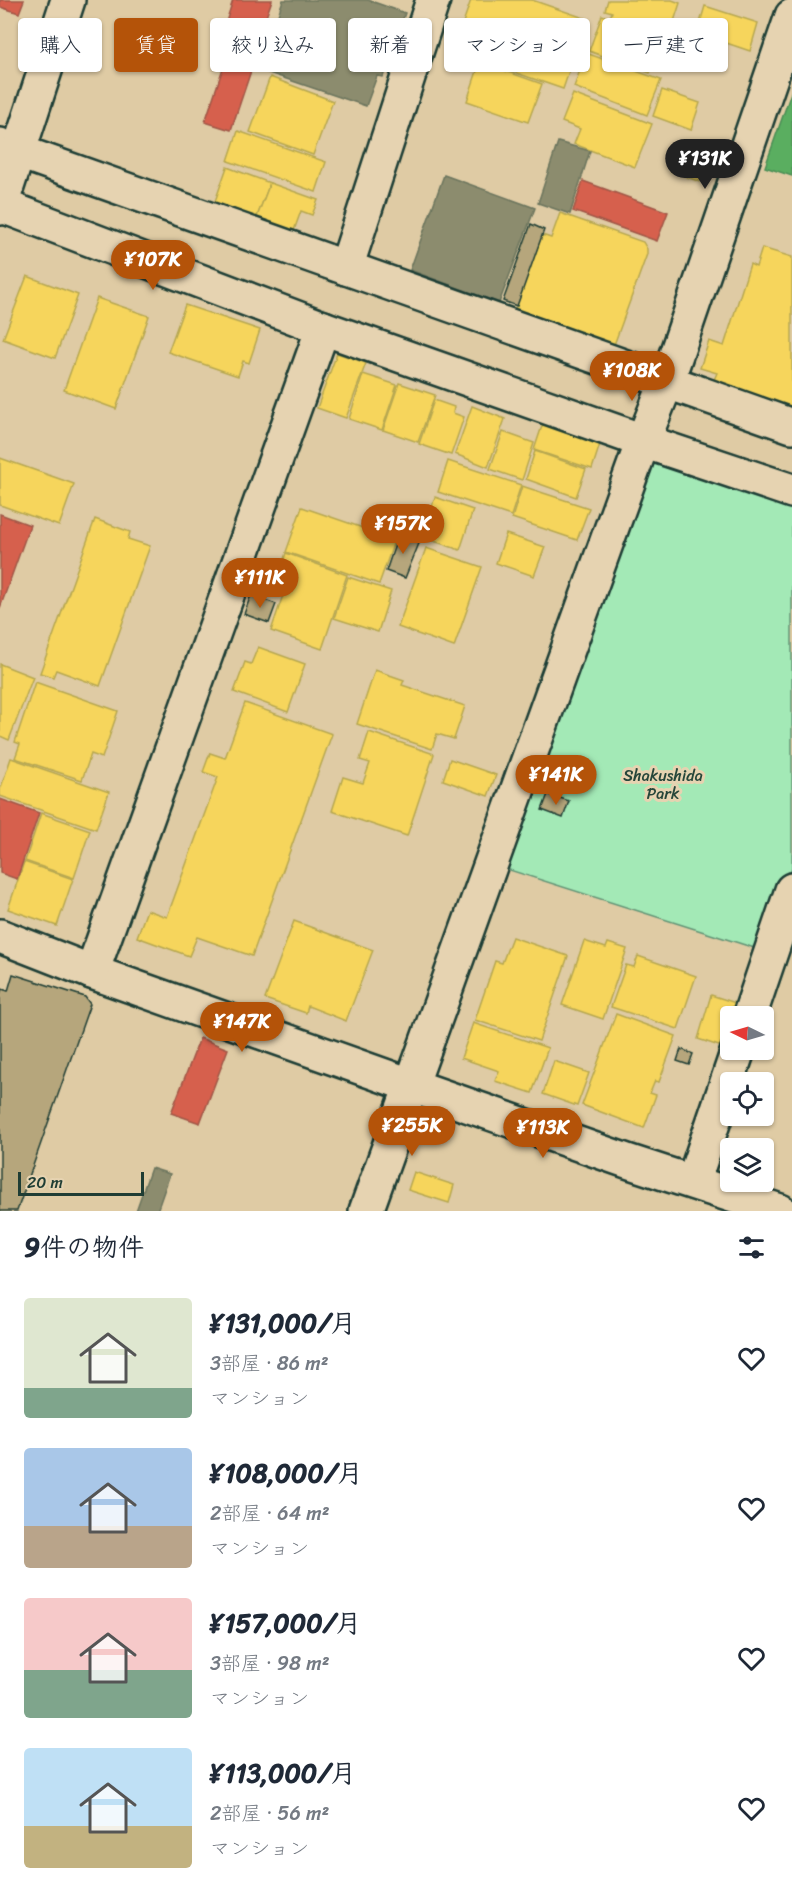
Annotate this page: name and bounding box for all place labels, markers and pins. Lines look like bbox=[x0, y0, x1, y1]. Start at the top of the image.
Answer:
pin: ¥131K bbox=[663, 139, 747, 190]
pin: ¥107K bbox=[111, 240, 195, 291]
pin: ¥108K bbox=[590, 351, 674, 402]
pin: ¥157K bbox=[361, 504, 445, 555]
pin: ¥111K bbox=[218, 558, 302, 609]
pin: ¥141K bbox=[514, 755, 598, 806]
pin: ¥147K bbox=[200, 1002, 284, 1053]
pin: ¥255K bbox=[370, 1106, 454, 1157]
pin: ¥113K bbox=[501, 1108, 585, 1159]

